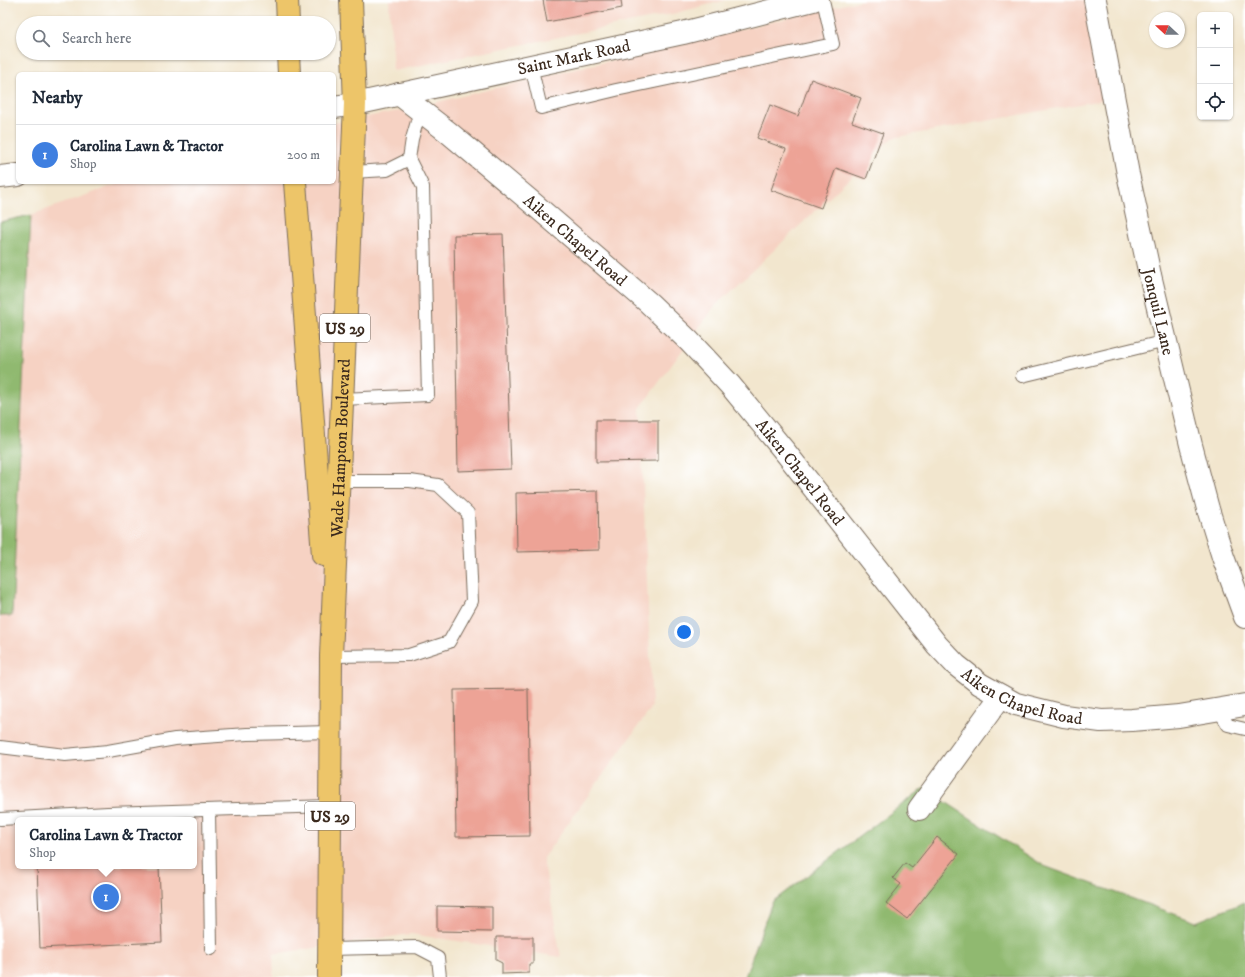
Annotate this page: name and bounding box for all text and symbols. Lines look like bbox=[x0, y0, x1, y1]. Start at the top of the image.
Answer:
north arrow bbox=[1149, 12, 1185, 48]
map controls bbox=[1197, 12, 1233, 120]
button: + bbox=[1197, 12, 1233, 48]
search box bbox=[16, 16, 336, 60]
icon: search bbox=[30, 27, 52, 49]
text: Search here bbox=[62, 29, 131, 48]
street label: Saint Mark Road bbox=[515, 35, 633, 81]
button: − bbox=[1197, 48, 1233, 84]
button: locate bbox=[1197, 84, 1233, 120]
text: Nearby bbox=[32, 87, 82, 109]
text: Carolina Lawn & Tractor bbox=[70, 137, 223, 156]
text: 1 bbox=[43, 147, 47, 163]
text: 200 m bbox=[287, 147, 320, 163]
text: Shop bbox=[70, 156, 96, 172]
street label: Aiken Chapel Road bbox=[518, 190, 632, 292]
street label: Jonquil Lane bbox=[1136, 264, 1179, 357]
road number: US 29 bbox=[320, 314, 370, 342]
street label: Wade Hampton Boulevard bbox=[326, 358, 356, 539]
street label: Aiken Chapel Road bbox=[750, 415, 849, 531]
your location bbox=[674, 622, 694, 642]
street label: Aiken Chapel Road bbox=[956, 663, 1084, 730]
road number: US 29 bbox=[305, 802, 355, 830]
popup bbox=[15, 817, 197, 869]
text: Carolina Lawn & Tractor bbox=[29, 826, 183, 845]
text: Shop bbox=[29, 845, 56, 861]
pin: 1 bbox=[93, 882, 119, 912]

